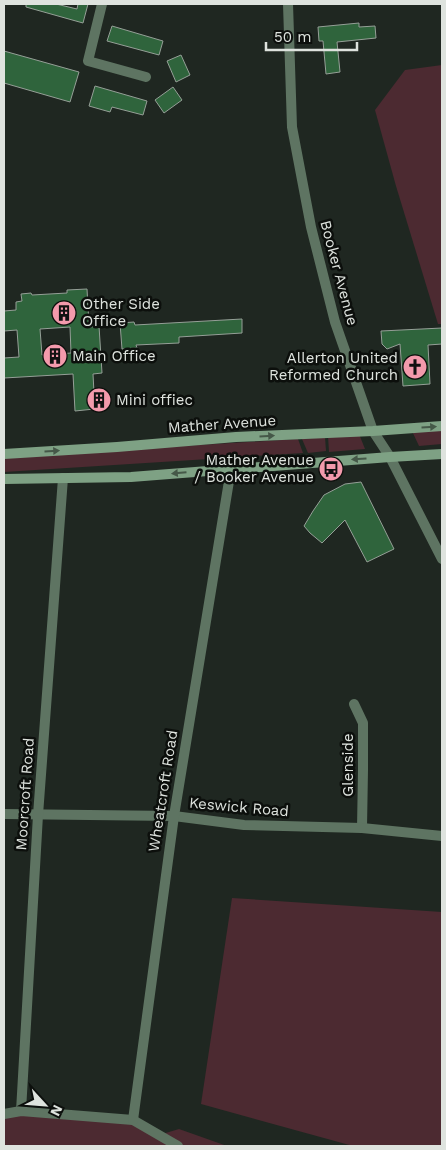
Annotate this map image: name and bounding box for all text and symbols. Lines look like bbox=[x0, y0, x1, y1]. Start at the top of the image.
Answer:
scale bar bbox=[266, 20, 357, 52]
text: 50 m bbox=[274, 28, 311, 46]
street label: Booker Avenue bbox=[316, 218, 362, 328]
place label: Other Side Office bbox=[82, 295, 160, 330]
building icon: Other Side Office bbox=[51, 300, 77, 326]
building icon: Main Office bbox=[42, 343, 68, 369]
place label: Main Office bbox=[72, 347, 156, 365]
place label: Allerton United Reformed Church bbox=[269, 349, 398, 384]
church icon: Allerton United Reformed Church bbox=[402, 354, 428, 380]
building icon: Mini offiec bbox=[86, 387, 112, 413]
place label: Mini offiec bbox=[116, 391, 193, 409]
street label: Mather Avenue bbox=[167, 411, 277, 437]
one-way arrow bbox=[421, 422, 437, 430]
one-way arrow bbox=[259, 431, 275, 439]
one-way arrow bbox=[45, 446, 61, 454]
place label: Mather Avenue / Booker Avenue bbox=[194, 451, 314, 486]
bus stop icon: Mather Avenue / Booker Avenue bbox=[318, 456, 344, 482]
one-way arrow bbox=[350, 456, 366, 464]
one-way arrow bbox=[171, 469, 187, 477]
street label: Wheatcroft Road bbox=[144, 729, 182, 853]
street label: Glenside bbox=[339, 733, 357, 797]
street label: Moorcroft Road bbox=[12, 737, 38, 851]
street label: Keswick Road bbox=[188, 794, 290, 820]
north arrow bbox=[20, 1080, 70, 1130]
text: N bbox=[47, 1103, 66, 1119]

